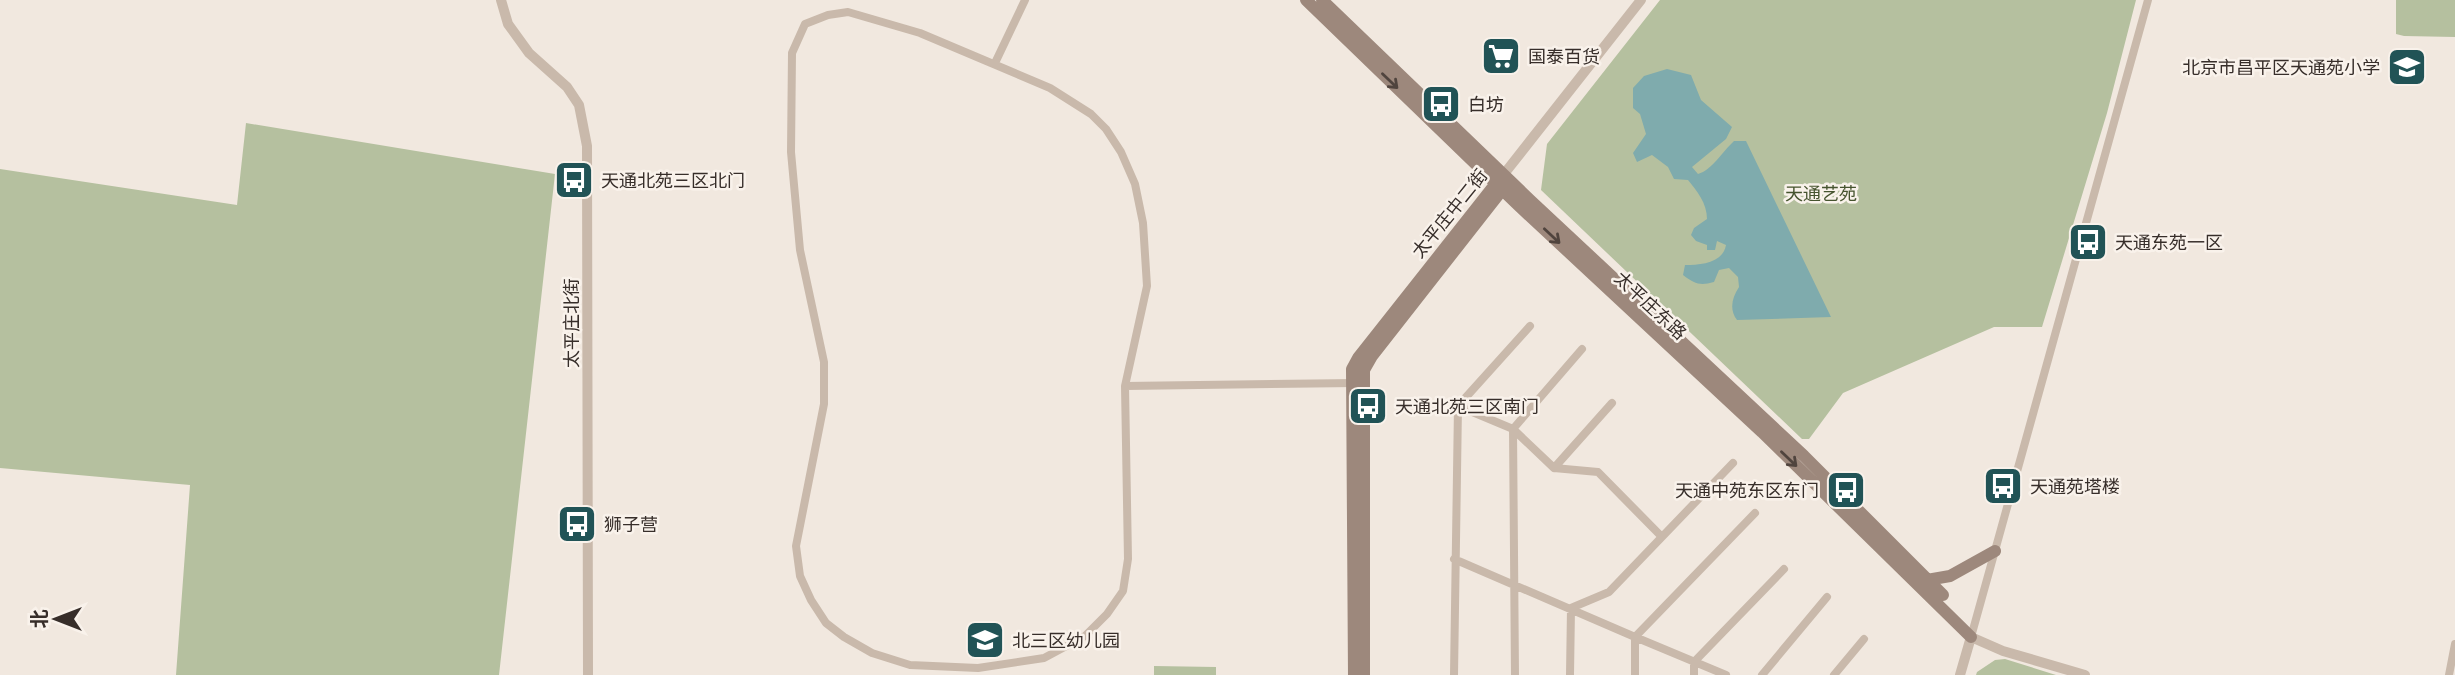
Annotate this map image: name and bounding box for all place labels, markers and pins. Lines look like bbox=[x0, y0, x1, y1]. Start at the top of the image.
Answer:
supermarket icon: 国泰百货 bbox=[1480, 35, 1522, 77]
place label: 国泰百货 bbox=[1528, 44, 1600, 68]
school or university icon: 北京市昌平区天通苑小学 bbox=[2386, 46, 2428, 88]
place label: 北京市昌平区天通苑小学 bbox=[2182, 55, 2380, 79]
bus stop icon: 白坊 bbox=[1420, 83, 1462, 125]
place label: 白坊 bbox=[1468, 92, 1504, 116]
bus stop icon: 天通北苑三区北门 bbox=[553, 159, 595, 201]
place label: 天通北苑三区北门 bbox=[601, 168, 745, 192]
bus stop icon: 天通东苑一区 bbox=[2067, 221, 2109, 263]
place label: 天通东苑一区 bbox=[2115, 230, 2223, 254]
bus stop icon: 天通北苑三区南门 bbox=[1347, 385, 1389, 427]
place label: 天通北苑三区南门 bbox=[1395, 394, 1539, 418]
bus stop icon: 天通苑塔楼 bbox=[1982, 465, 2024, 507]
bus stop icon: 天通中苑东区东门 bbox=[1825, 469, 1867, 511]
place label: 天通苑塔楼 bbox=[2030, 474, 2120, 498]
place label: 天通中苑东区东门 bbox=[1675, 478, 1819, 502]
bus stop icon: 狮子营 bbox=[556, 503, 598, 545]
place label: 狮子营 bbox=[604, 512, 658, 536]
school or university icon: 北三区幼儿园 bbox=[964, 619, 1006, 661]
place label: 北三区幼儿园 bbox=[1012, 628, 1120, 652]

